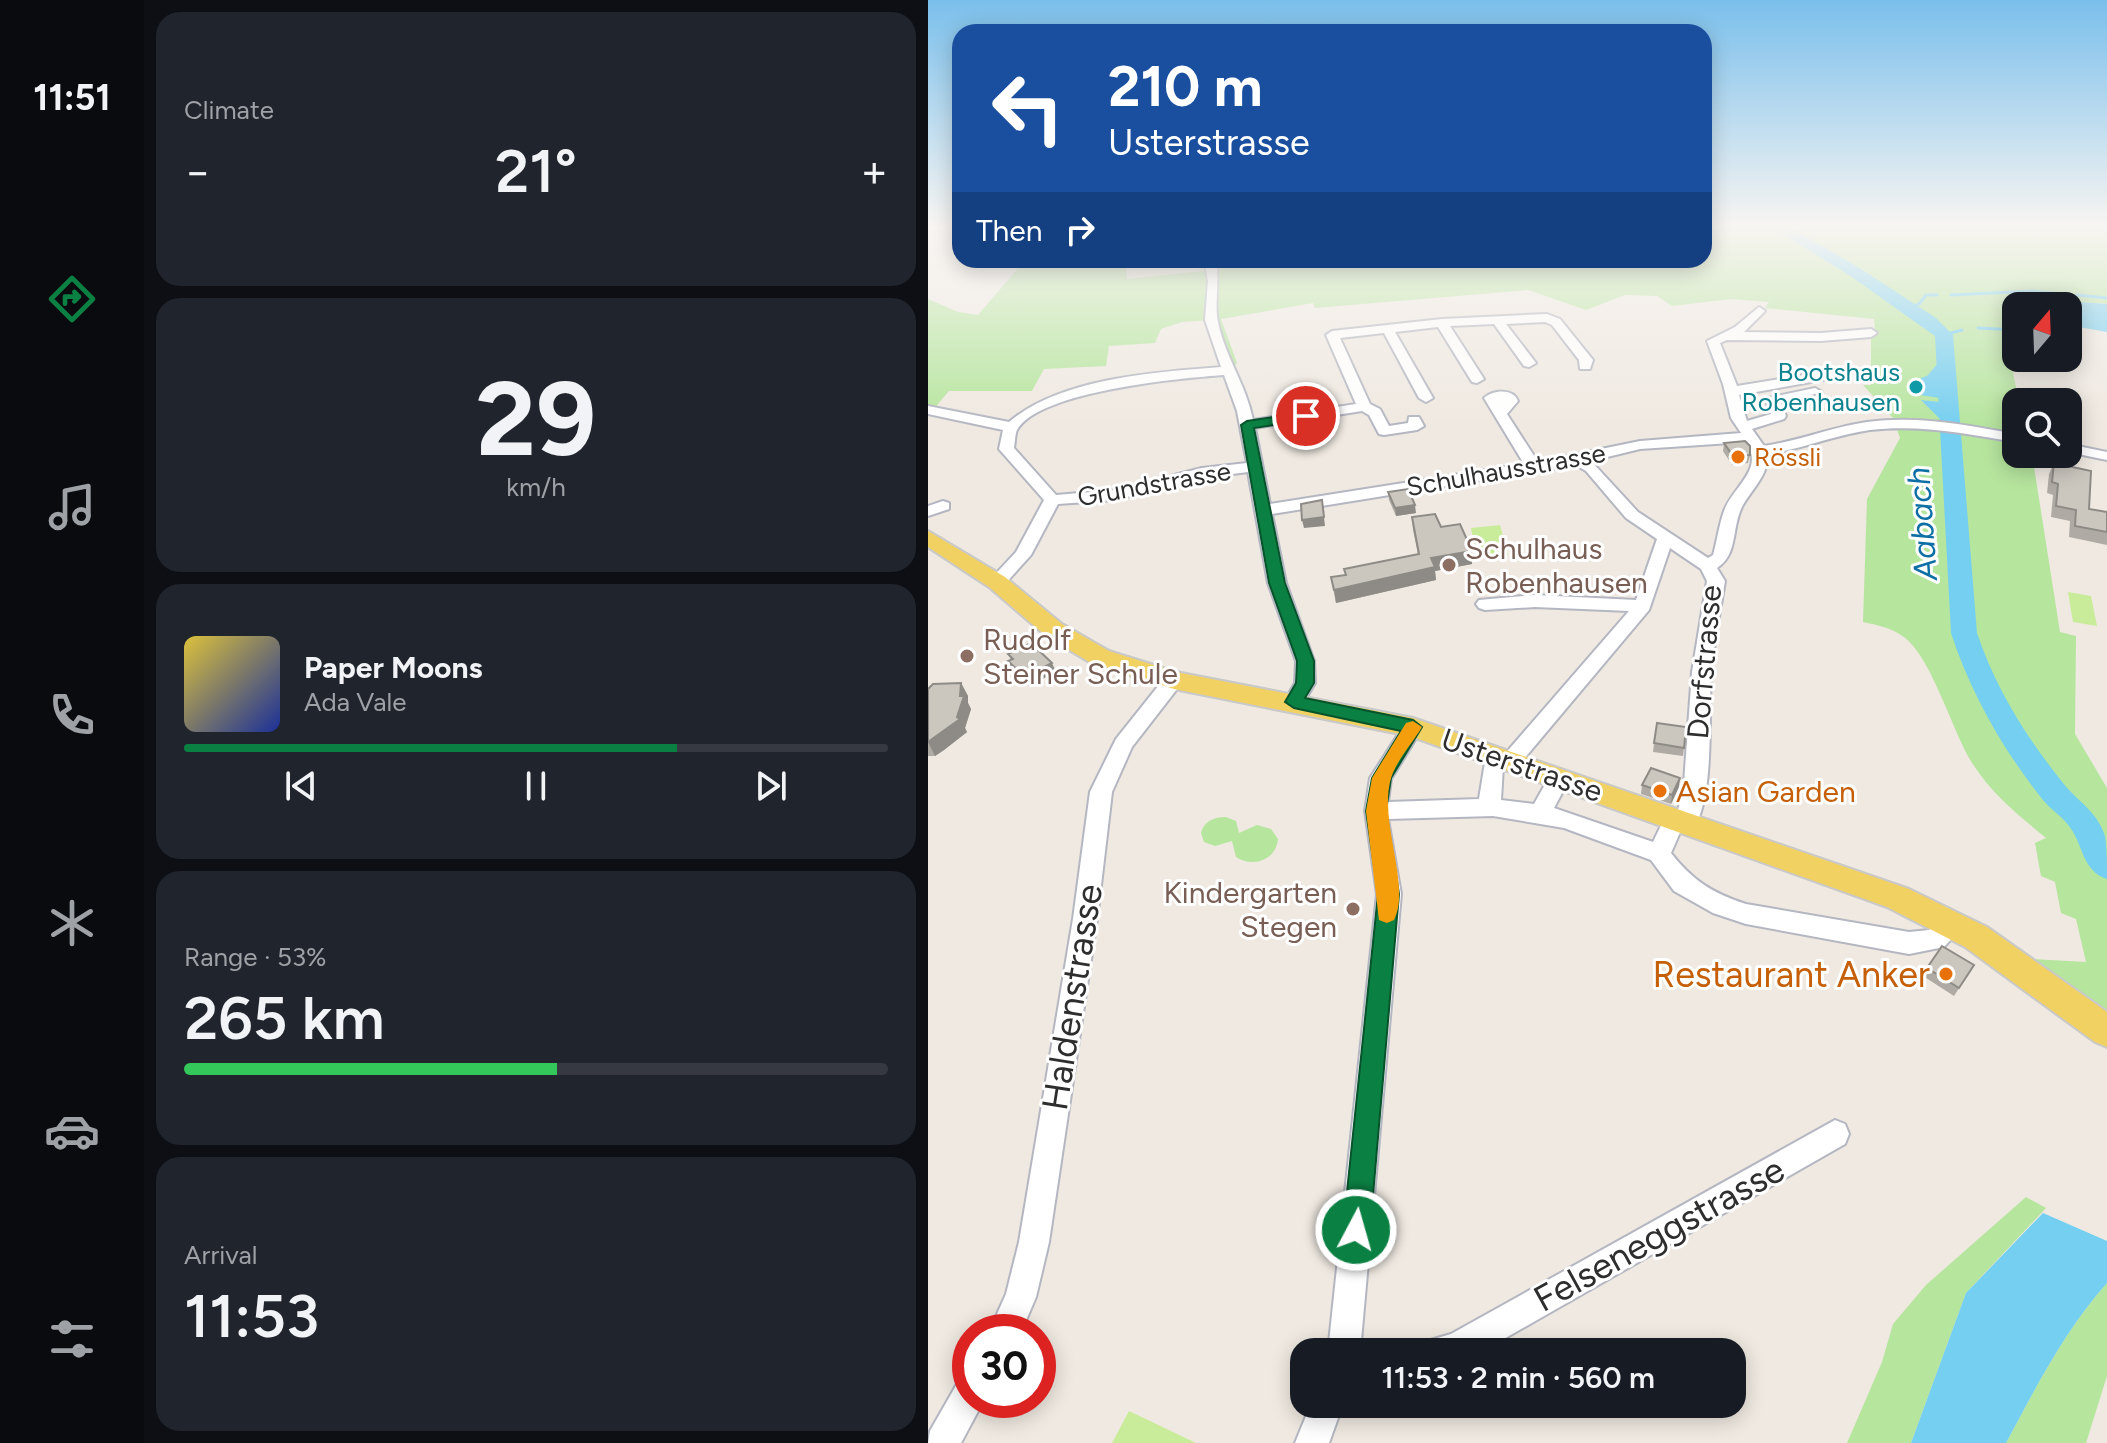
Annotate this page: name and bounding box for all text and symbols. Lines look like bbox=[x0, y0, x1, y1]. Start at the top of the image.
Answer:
text: 210 m bbox=[1108, 53, 1263, 120]
icon: left bbox=[976, 56, 1080, 160]
text: 11:51 bbox=[33, 76, 111, 119]
text: Climate bbox=[184, 94, 274, 126]
text: Usterstrasse bbox=[1108, 121, 1310, 164]
text: 21° bbox=[495, 135, 577, 207]
text: − bbox=[184, 145, 211, 198]
text: + bbox=[861, 145, 888, 198]
icon: right bbox=[1058, 208, 1102, 252]
text: Then bbox=[976, 212, 1042, 249]
icon: directions bbox=[44, 271, 100, 327]
north arrow bbox=[2002, 292, 2082, 372]
map controls bbox=[2002, 292, 2082, 468]
text: 29 bbox=[476, 356, 596, 481]
place label: Bootshaus Robenhausen bbox=[1742, 356, 1900, 418]
marker: Bootshaus Robenhausen bbox=[1907, 378, 1925, 396]
pin bbox=[1272, 382, 1340, 450]
button: search bbox=[2002, 388, 2082, 468]
icon: arrive bbox=[1284, 394, 1328, 438]
street label: Schulhausstrasse bbox=[1404, 437, 1608, 503]
place label: Rössli bbox=[1754, 441, 1821, 473]
marker: Rössli bbox=[1729, 448, 1747, 466]
street label: Grundstrasse bbox=[1075, 455, 1233, 513]
water label: Aabach bbox=[1899, 466, 1945, 584]
text: km/h bbox=[506, 471, 566, 503]
icon: music bbox=[44, 479, 100, 535]
place label: Schulhaus Robenhausen bbox=[1465, 530, 1648, 601]
marker: Schulhaus Robenhausen bbox=[1440, 556, 1458, 574]
street label: Dorfstrasse bbox=[1679, 584, 1729, 740]
place label: Rudolf Steiner Schule bbox=[983, 621, 1178, 692]
marker: Rudolf Steiner Schule bbox=[958, 647, 976, 665]
text: Paper Moons bbox=[304, 649, 483, 686]
text: Ada Vale bbox=[304, 686, 407, 718]
icon: phone bbox=[44, 687, 100, 743]
street label: Usterstrasse bbox=[1437, 720, 1607, 810]
icon: previous bbox=[279, 764, 323, 808]
icon: pause bbox=[514, 764, 558, 808]
icon: next bbox=[749, 764, 793, 808]
place label: Asian Garden bbox=[1676, 773, 1856, 810]
marker: Asian Garden bbox=[1651, 782, 1669, 800]
place label: Kindergarten Stegen bbox=[1163, 874, 1337, 945]
street label: Haldenstrasse bbox=[1033, 881, 1111, 1113]
icon: climate bbox=[44, 895, 100, 951]
marker: Kindergarten Stegen bbox=[1344, 900, 1362, 918]
text: Range · 53% bbox=[184, 941, 326, 973]
place label: Restaurant Anker bbox=[1653, 953, 1930, 996]
marker: Restaurant Anker bbox=[1937, 965, 1955, 983]
text: 265 km bbox=[184, 982, 385, 1054]
icon: car bbox=[44, 1103, 100, 1159]
street label: Felseneggstrasse bbox=[1526, 1147, 1792, 1321]
position arrow bbox=[1314, 1188, 1398, 1272]
text: Arrival bbox=[184, 1239, 257, 1271]
text: 11:53 bbox=[184, 1280, 319, 1352]
icon: filters bbox=[44, 1311, 100, 1367]
speed limit sign: 30 bbox=[952, 1314, 1056, 1418]
text: 11:53 · 2 min · 560 m bbox=[1381, 1359, 1655, 1396]

